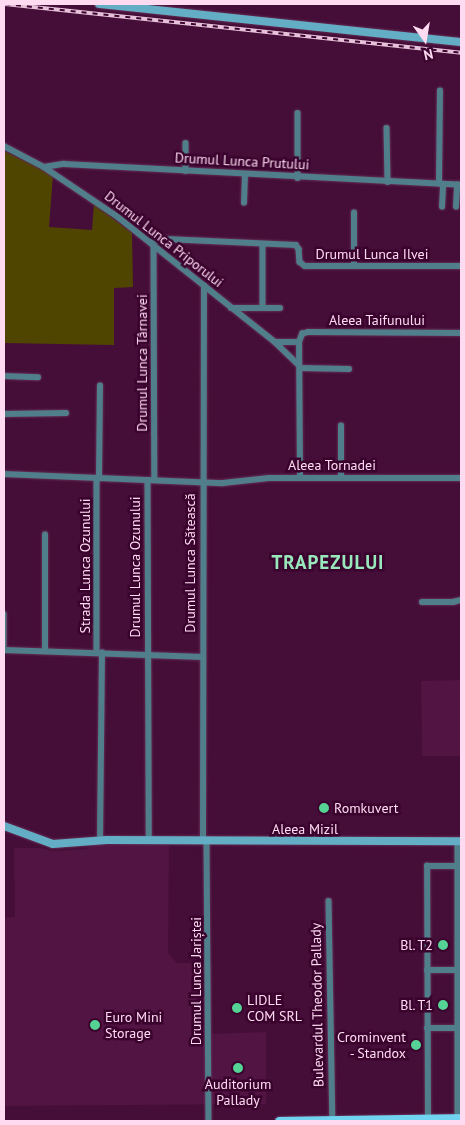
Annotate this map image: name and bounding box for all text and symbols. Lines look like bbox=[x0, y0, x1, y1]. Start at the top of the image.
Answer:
north arrow bbox=[400, 15, 450, 65]
text: N bbox=[422, 45, 435, 64]
street label: Drumul Lunca Prutului bbox=[174, 149, 310, 173]
street label: Drumul Lunca Priporului bbox=[101, 187, 227, 291]
street label: Drumul Lunca Ilvei bbox=[316, 246, 428, 262]
street label: Drumul Lunca Târnavei bbox=[134, 294, 150, 432]
street label: Aleea Taifunului bbox=[329, 312, 425, 328]
street label: Aleea Tornadei bbox=[288, 457, 376, 473]
street label: Drumul Lunca Sătească bbox=[182, 493, 198, 633]
street label: Drumul Lunca Ozunului bbox=[127, 496, 143, 638]
street label: Strada Lunca Ozunului bbox=[77, 499, 93, 633]
district label: TRAPEZULUI bbox=[270, 552, 386, 574]
place label: Romkuvert bbox=[334, 800, 398, 816]
marker: Romkuvert bbox=[318, 802, 330, 814]
street label: Aleea Mizil bbox=[272, 821, 338, 837]
street label: Drumul Lunca Jariștei bbox=[188, 917, 204, 1045]
street label: Bulevardul Theodor Pallady bbox=[307, 922, 327, 1088]
place label: Bl. T2 bbox=[399, 937, 433, 953]
marker: Bl. T2 bbox=[437, 939, 449, 951]
place label: LIDLE COM SRL bbox=[247, 992, 302, 1024]
place label: Bl. T1 bbox=[399, 997, 433, 1013]
marker: Bl. T1 bbox=[437, 999, 449, 1011]
marker: LIDLE COM SRL bbox=[231, 1002, 243, 1014]
place label: Euro Mini Storage bbox=[105, 1009, 162, 1042]
marker: Euro Mini Storage bbox=[89, 1019, 101, 1031]
place label: Crominvent - Standox bbox=[337, 1029, 406, 1062]
marker: Crominvent - Standox bbox=[410, 1039, 422, 1051]
marker: Auditorium Pallady bbox=[232, 1062, 244, 1074]
place label: Auditorium Pallady bbox=[205, 1076, 271, 1108]

